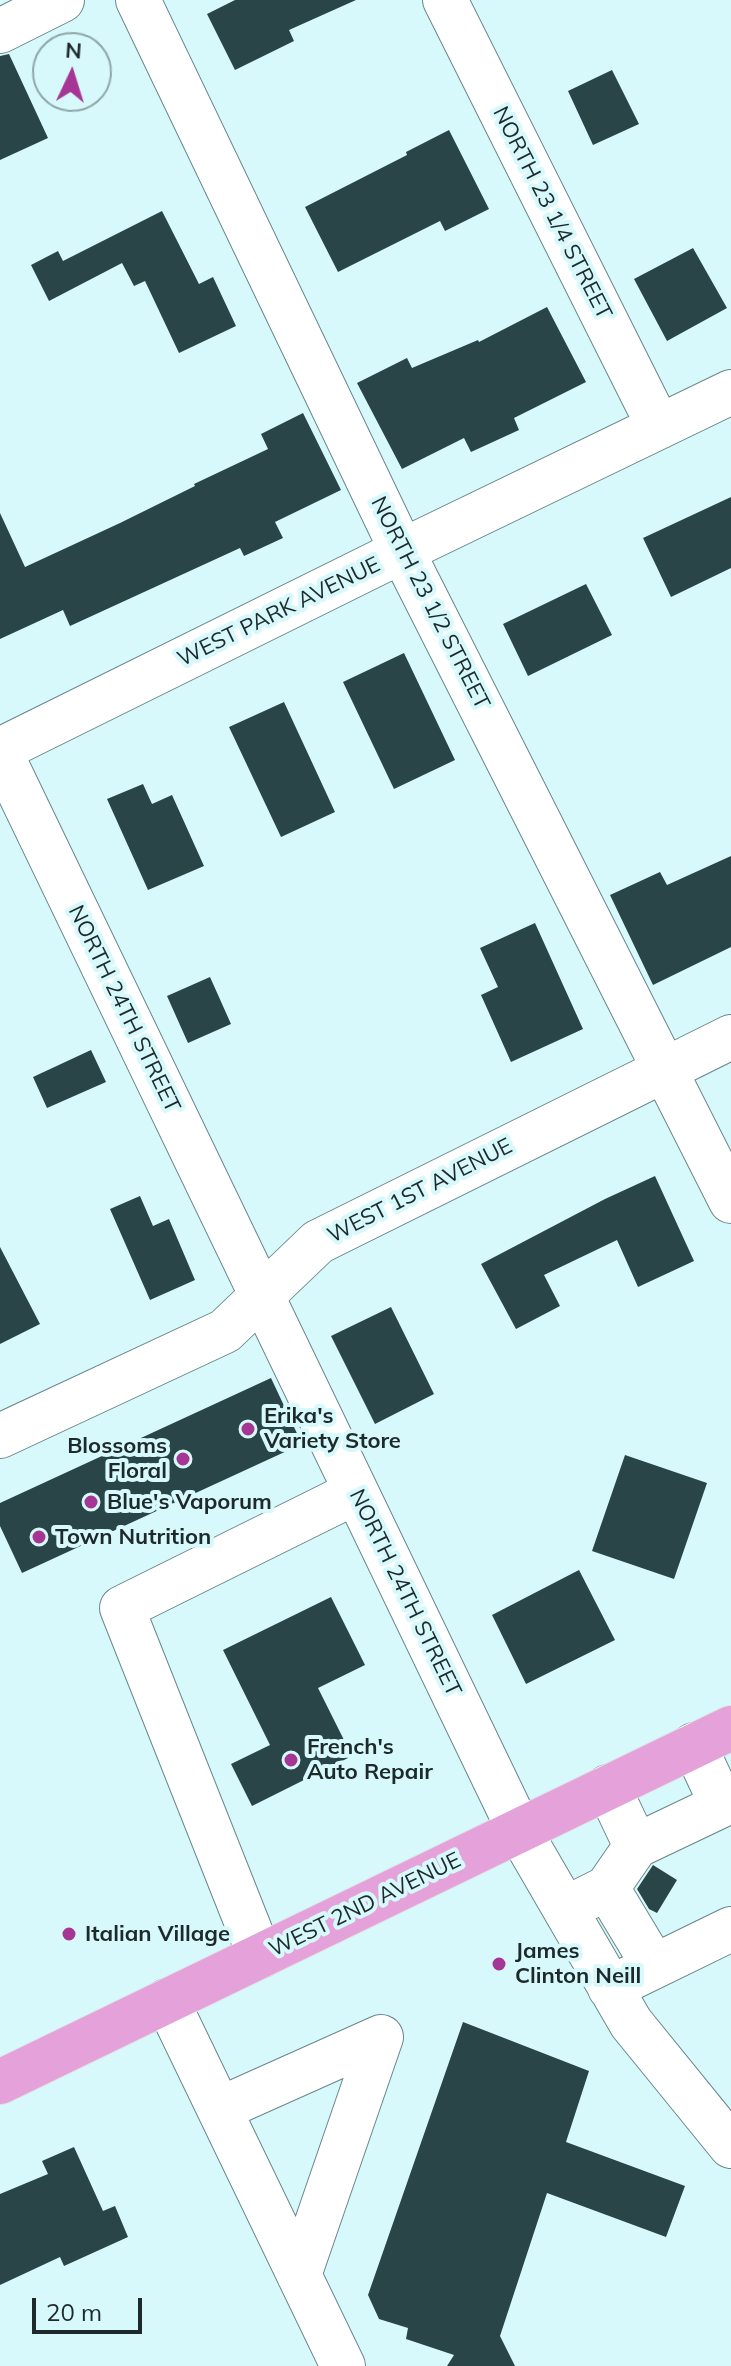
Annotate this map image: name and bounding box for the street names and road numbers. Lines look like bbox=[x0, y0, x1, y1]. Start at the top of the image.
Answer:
street label: NORTH 23 1/4 STREET bbox=[487, 102, 617, 324]
street label: NORTH 23 1/2 STREET bbox=[365, 492, 495, 714]
street label: WEST PARK AVENUE bbox=[173, 551, 385, 673]
street label: NORTH 24TH STREET bbox=[62, 901, 186, 1117]
street label: WEST 1ST AVENUE bbox=[323, 1133, 517, 1249]
street label: NORTH 24TH STREET bbox=[343, 1485, 467, 1701]
street label: WEST 2ND AVENUE bbox=[265, 1847, 465, 1963]

